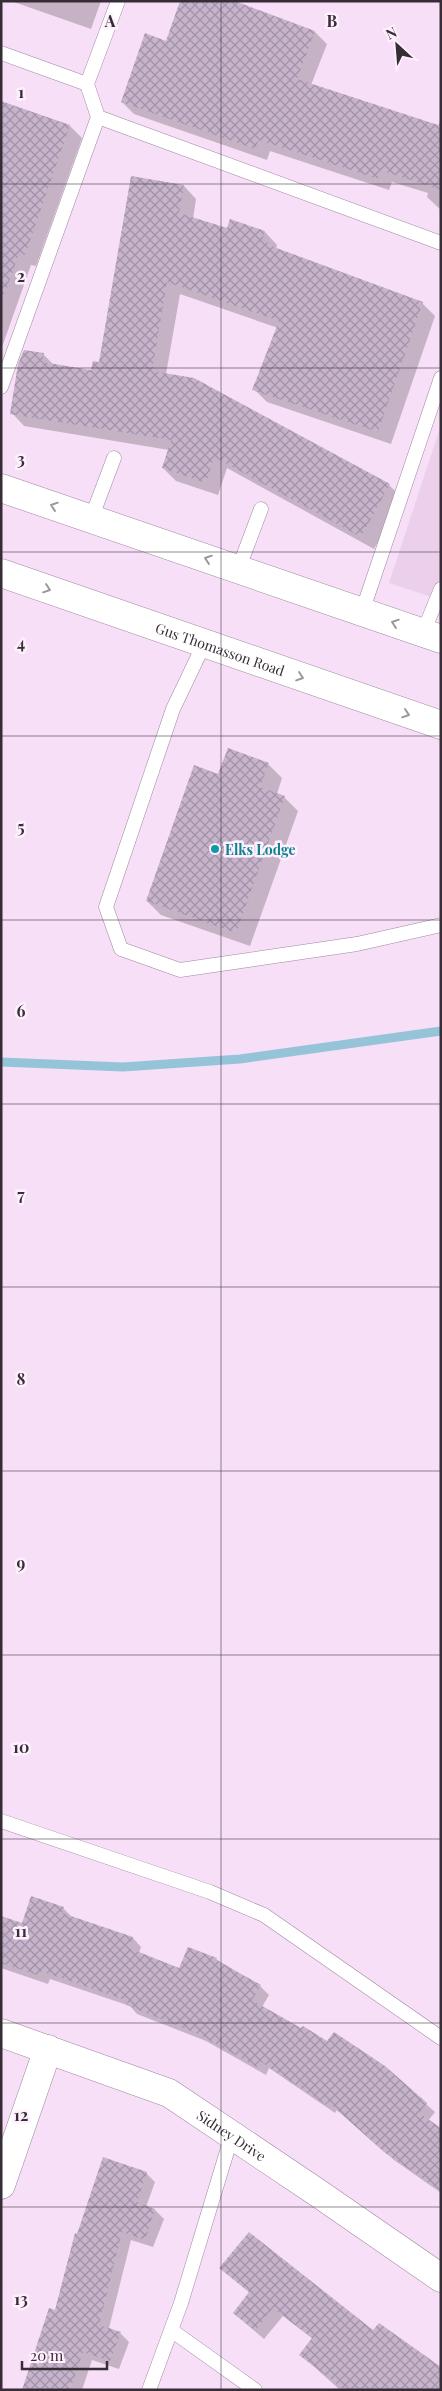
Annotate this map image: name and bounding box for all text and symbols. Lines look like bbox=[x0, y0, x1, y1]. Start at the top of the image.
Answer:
text: A bbox=[104, 10, 116, 31]
text: B bbox=[327, 10, 338, 31]
north arrow bbox=[372, 20, 422, 70]
text: N bbox=[382, 22, 400, 44]
text: 1 bbox=[18, 81, 24, 102]
text: 2 bbox=[17, 265, 25, 286]
text: 3 bbox=[17, 448, 25, 469]
one-way arrow bbox=[51, 502, 59, 512]
one-way arrow bbox=[204, 555, 213, 565]
one-way arrow bbox=[43, 583, 51, 593]
street label: Gus Thomasson Road bbox=[153, 618, 287, 680]
one-way arrow bbox=[391, 619, 399, 629]
text: 4 bbox=[17, 632, 25, 653]
one-way arrow bbox=[295, 671, 304, 681]
one-way arrow bbox=[402, 708, 410, 718]
text: 5 bbox=[17, 816, 25, 837]
place label: Elks Lodge bbox=[225, 840, 296, 859]
marker: Elks Lodge bbox=[209, 843, 221, 855]
text: 6 bbox=[17, 1000, 26, 1021]
text: 7 bbox=[17, 1184, 25, 1205]
text: 8 bbox=[17, 1368, 26, 1389]
text: 9 bbox=[17, 1552, 26, 1573]
text: 10 bbox=[13, 1736, 29, 1757]
text: 11 bbox=[15, 1920, 27, 1941]
text: 12 bbox=[14, 2104, 28, 2125]
street label: Sidney Drive bbox=[193, 2105, 270, 2165]
text: 13 bbox=[14, 2288, 28, 2309]
scale bar bbox=[22, 2338, 108, 2370]
text: 20 m bbox=[30, 2345, 64, 2365]

